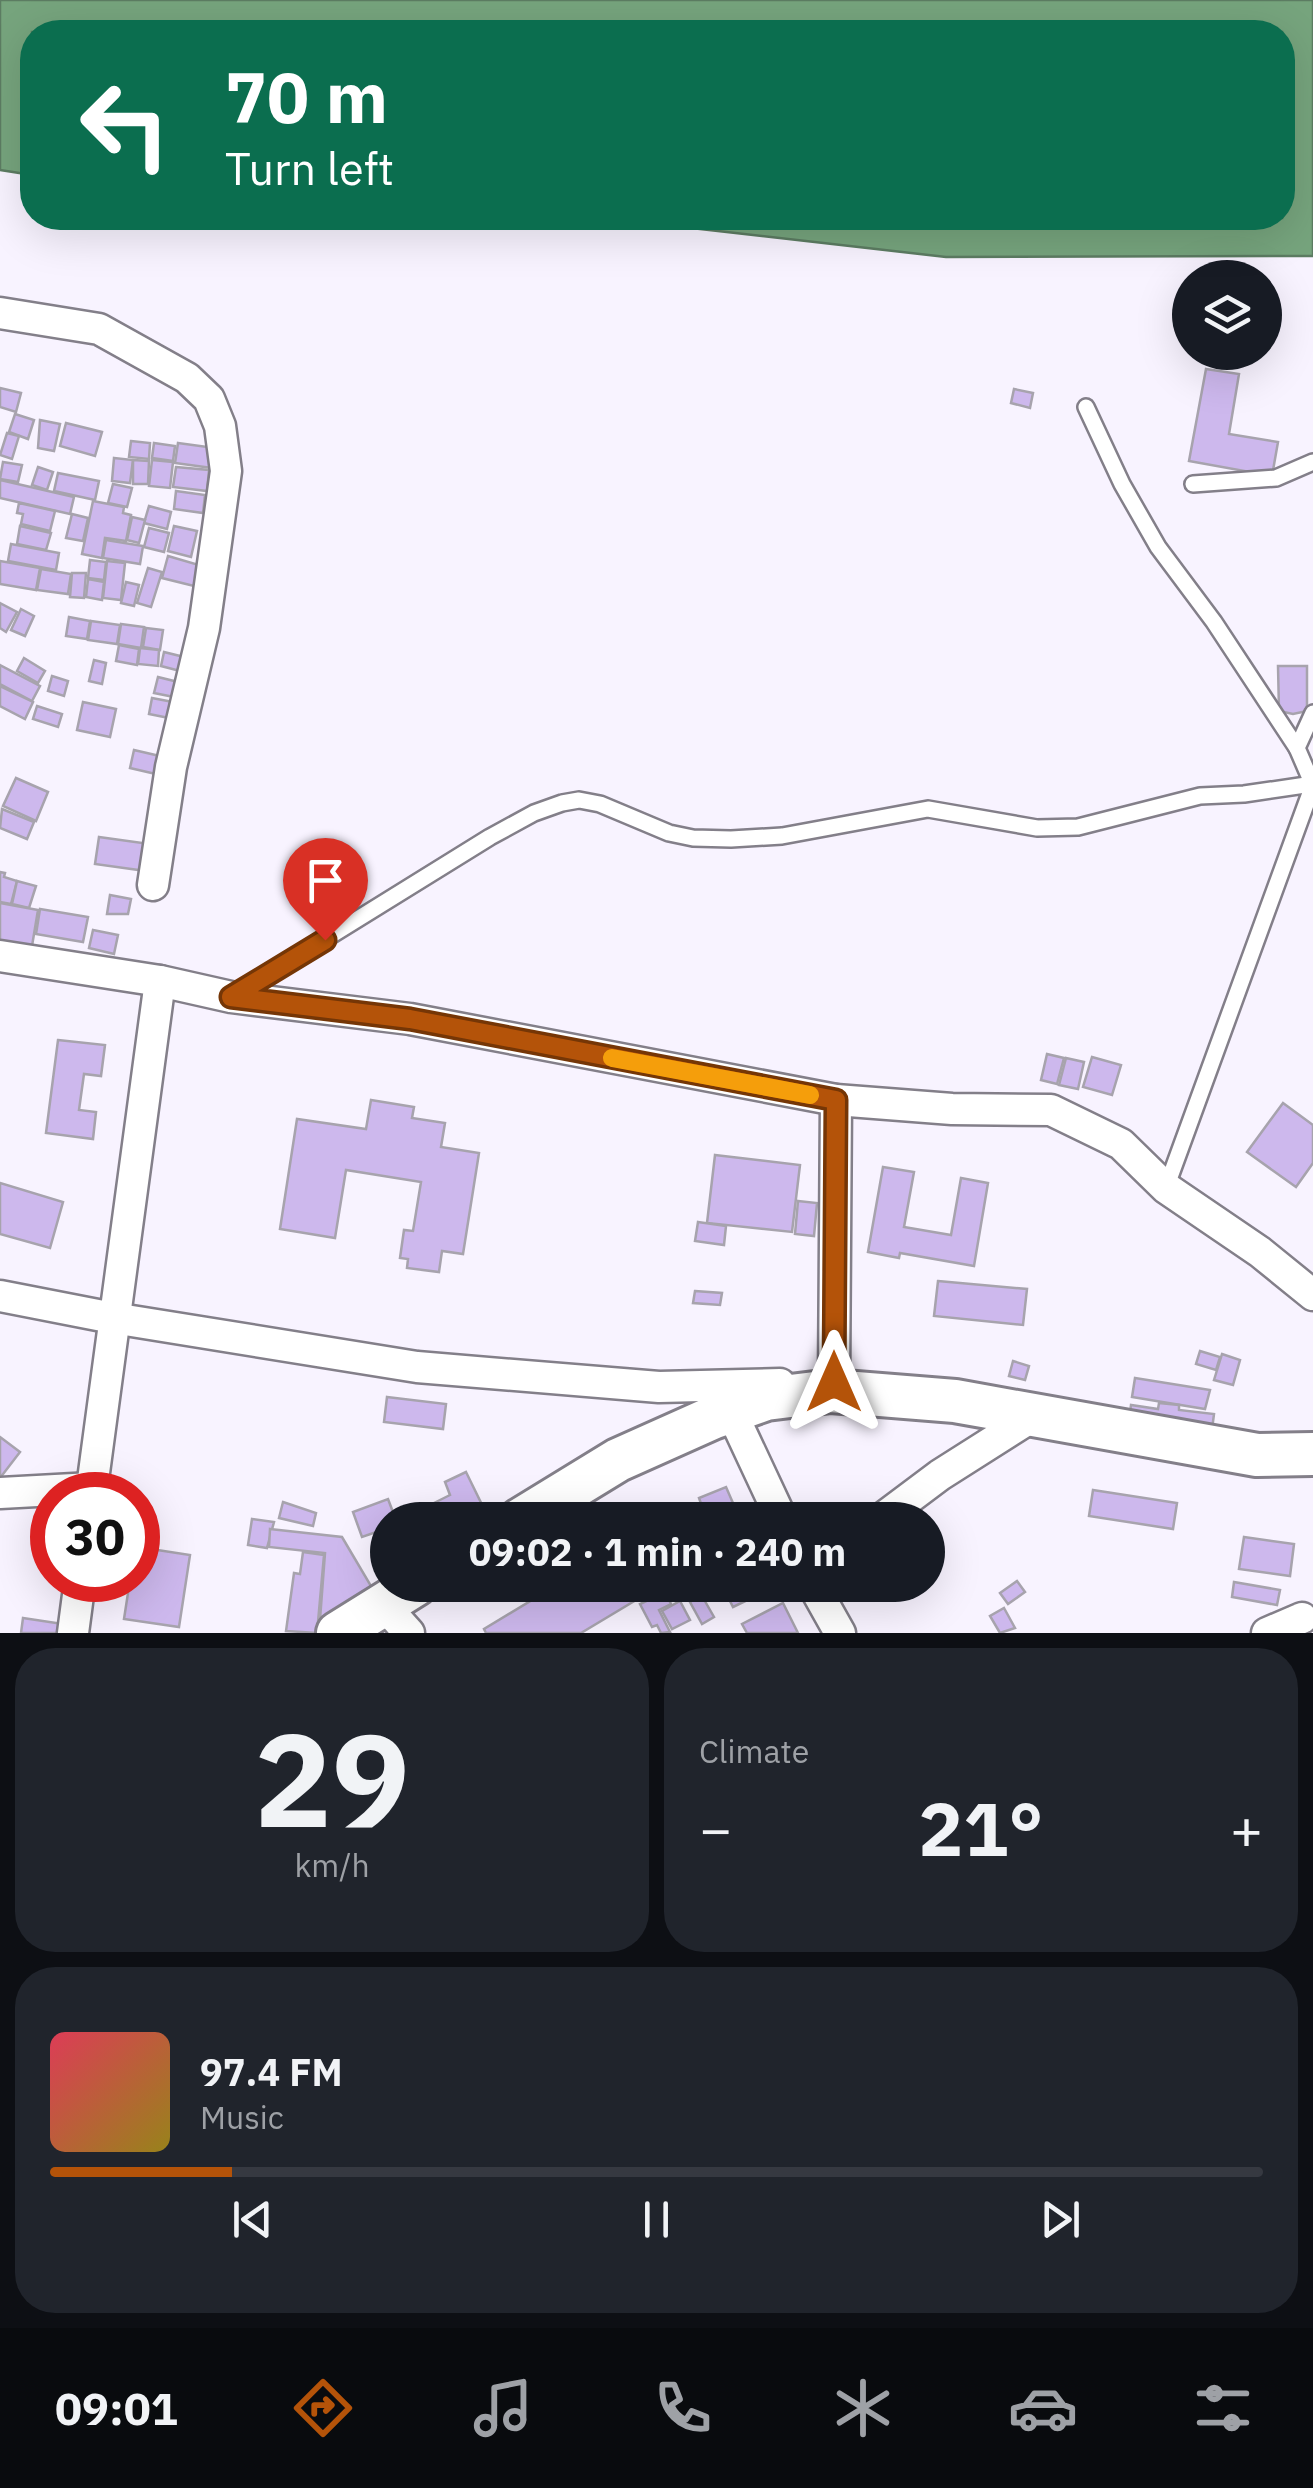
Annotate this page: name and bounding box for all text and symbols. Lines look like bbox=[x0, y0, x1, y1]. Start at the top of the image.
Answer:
text: 70 m bbox=[225, 51, 388, 142]
icon: left bbox=[60, 60, 190, 190]
text: Turn left bbox=[225, 139, 394, 197]
map controls bbox=[1172, 260, 1282, 370]
button: layers bbox=[1172, 260, 1282, 370]
pin bbox=[283, 838, 368, 941]
icon: arrive bbox=[298, 853, 353, 908]
position arrow bbox=[782, 1330, 886, 1434]
speed limit sign: 30 bbox=[30, 1472, 160, 1602]
text: 09:02 · 1 min · 240 m bbox=[469, 1527, 846, 1576]
text: 29 bbox=[254, 1694, 410, 1863]
text: Climate bbox=[699, 1730, 809, 1772]
text: 21° bbox=[918, 1779, 1044, 1877]
text: − bbox=[699, 1793, 732, 1864]
text: + bbox=[1230, 1793, 1263, 1864]
text: km/h bbox=[294, 1844, 370, 1886]
text: 97.4 FM bbox=[200, 2047, 343, 2096]
text: Music bbox=[200, 2096, 284, 2138]
icon: previous bbox=[225, 2192, 280, 2247]
icon: pause bbox=[629, 2192, 684, 2247]
icon: next bbox=[1033, 2192, 1088, 2247]
icon: directions bbox=[288, 2373, 358, 2443]
icon: music bbox=[468, 2373, 538, 2443]
icon: phone bbox=[648, 2373, 718, 2443]
icon: climate bbox=[828, 2373, 898, 2443]
icon: car bbox=[1008, 2373, 1078, 2443]
icon: filters bbox=[1188, 2373, 1258, 2443]
text: 09:01 bbox=[55, 2379, 178, 2437]

